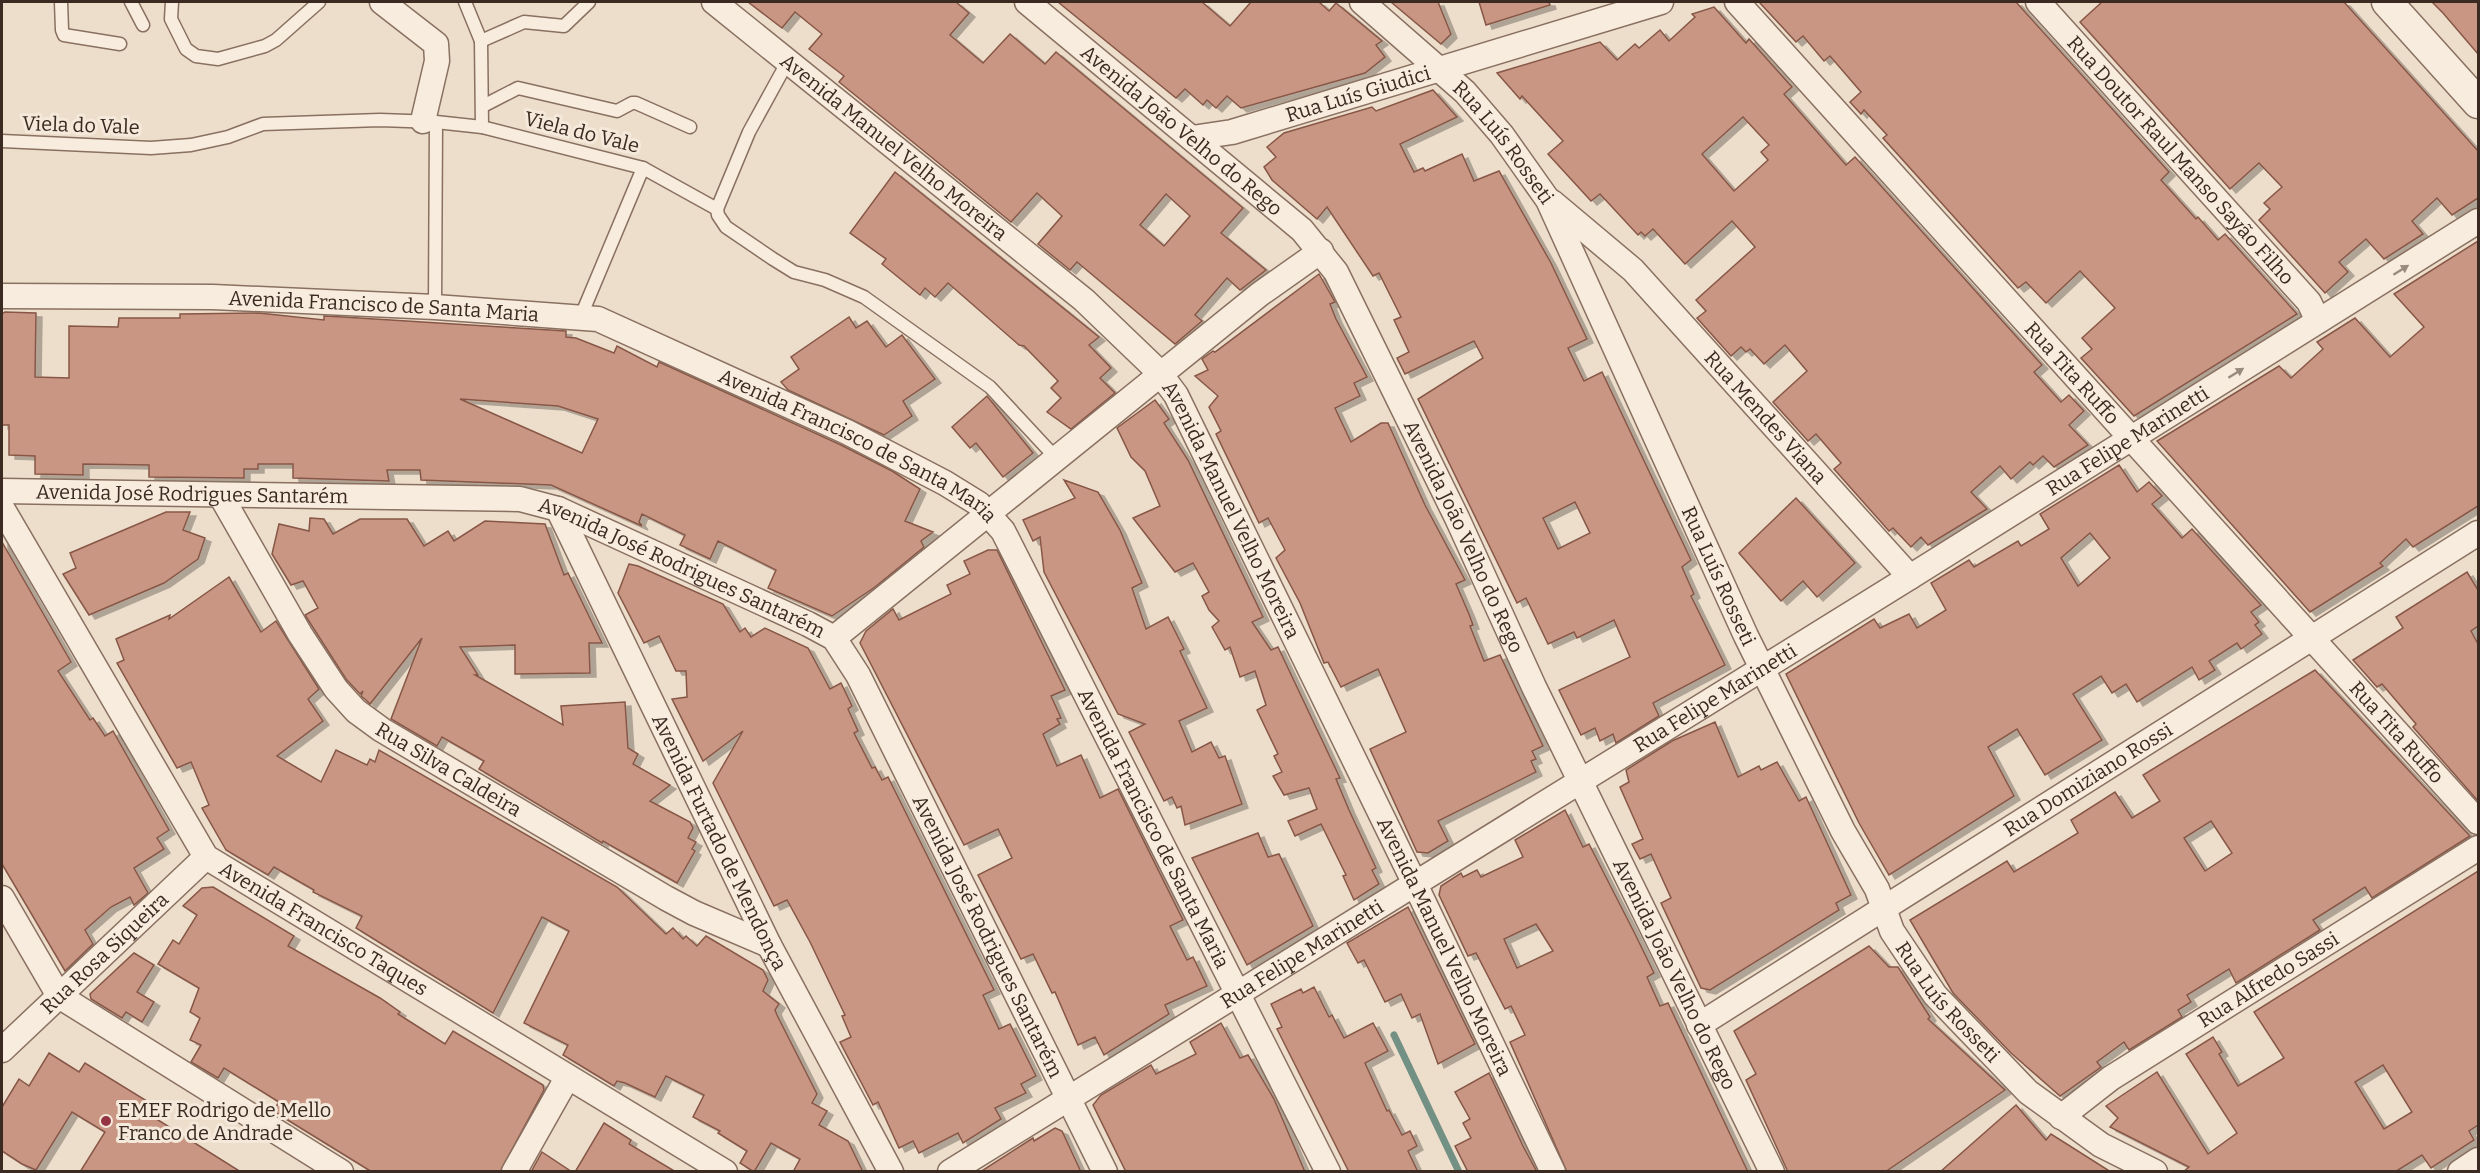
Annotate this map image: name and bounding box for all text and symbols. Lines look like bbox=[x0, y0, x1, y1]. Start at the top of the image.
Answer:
street label: Rua Doutor Raul Manso Sayão Filho bbox=[2062, 31, 2299, 289]
street label: Avenida João Velho do Rego bbox=[1076, 40, 1287, 221]
street label: Avenida Manuel Velho Moreira bbox=[776, 48, 1012, 245]
street label: Rua Luís Giudici bbox=[1283, 61, 1433, 127]
street label: Rua Luís Rosseti bbox=[1448, 75, 1559, 209]
street label: Viela do Vale bbox=[522, 106, 642, 158]
street label: Viela do Vale bbox=[22, 111, 140, 139]
one-way arrow bbox=[2393, 264, 2409, 275]
street label: Avenida Francisco de Santa Maria bbox=[228, 286, 540, 327]
street label: Rua Tita Ruffo bbox=[2020, 317, 2125, 429]
street label: Rua Mendes Viana bbox=[1700, 346, 1832, 489]
street label: Avenida Francisco de Santa Maria bbox=[715, 363, 1002, 528]
one-way arrow bbox=[2228, 368, 2244, 379]
street label: Avenida Manuel Velho Moreira bbox=[1158, 376, 1305, 642]
street label: Rua Felipe Marinetti bbox=[2042, 381, 2213, 501]
street label: Avenida João Velho do Rego bbox=[1399, 416, 1529, 657]
street label: Avenida José Rodrigues Santarém bbox=[36, 480, 348, 508]
street label: Avenida José Rodrigues Santarém bbox=[536, 492, 829, 643]
street label: Rua Luís Rosseti bbox=[1677, 502, 1761, 650]
street label: Rua Felipe Marinetti bbox=[1629, 638, 1801, 757]
street label: Rua Tita Ruffo bbox=[2344, 676, 2449, 788]
street label: Avenida Francisco de Santa Maria bbox=[1073, 684, 1235, 972]
street label: Avenida Furtado de Mendonça bbox=[647, 710, 792, 974]
street label: Rua Silva Caldeira bbox=[371, 717, 526, 822]
street label: Rua Domiziano Rossi bbox=[1999, 717, 2177, 842]
street label: Avenida José Rodrigues Santarém bbox=[908, 791, 1068, 1082]
street label: Avenida Manuel Velho Moreira bbox=[1372, 813, 1517, 1080]
street label: Avenida João Velho do Rego bbox=[1608, 855, 1742, 1094]
street label: Avenida Francisco Taques bbox=[215, 856, 432, 1001]
street label: Rua Rosa Siqueira bbox=[36, 887, 173, 1019]
street label: Rua Felipe Marinetti bbox=[1216, 894, 1388, 1013]
street label: Rua Alfredo Sassi bbox=[2194, 926, 2343, 1032]
street label: Rua Luís Rosseti bbox=[1891, 937, 2005, 1067]
place label: EMEF Rodrigo de Mello Franco de Andrade bbox=[118, 1098, 331, 1145]
marker: EMEF Rodrigo de Mello Franco de Andrade bbox=[99, 1114, 113, 1128]

